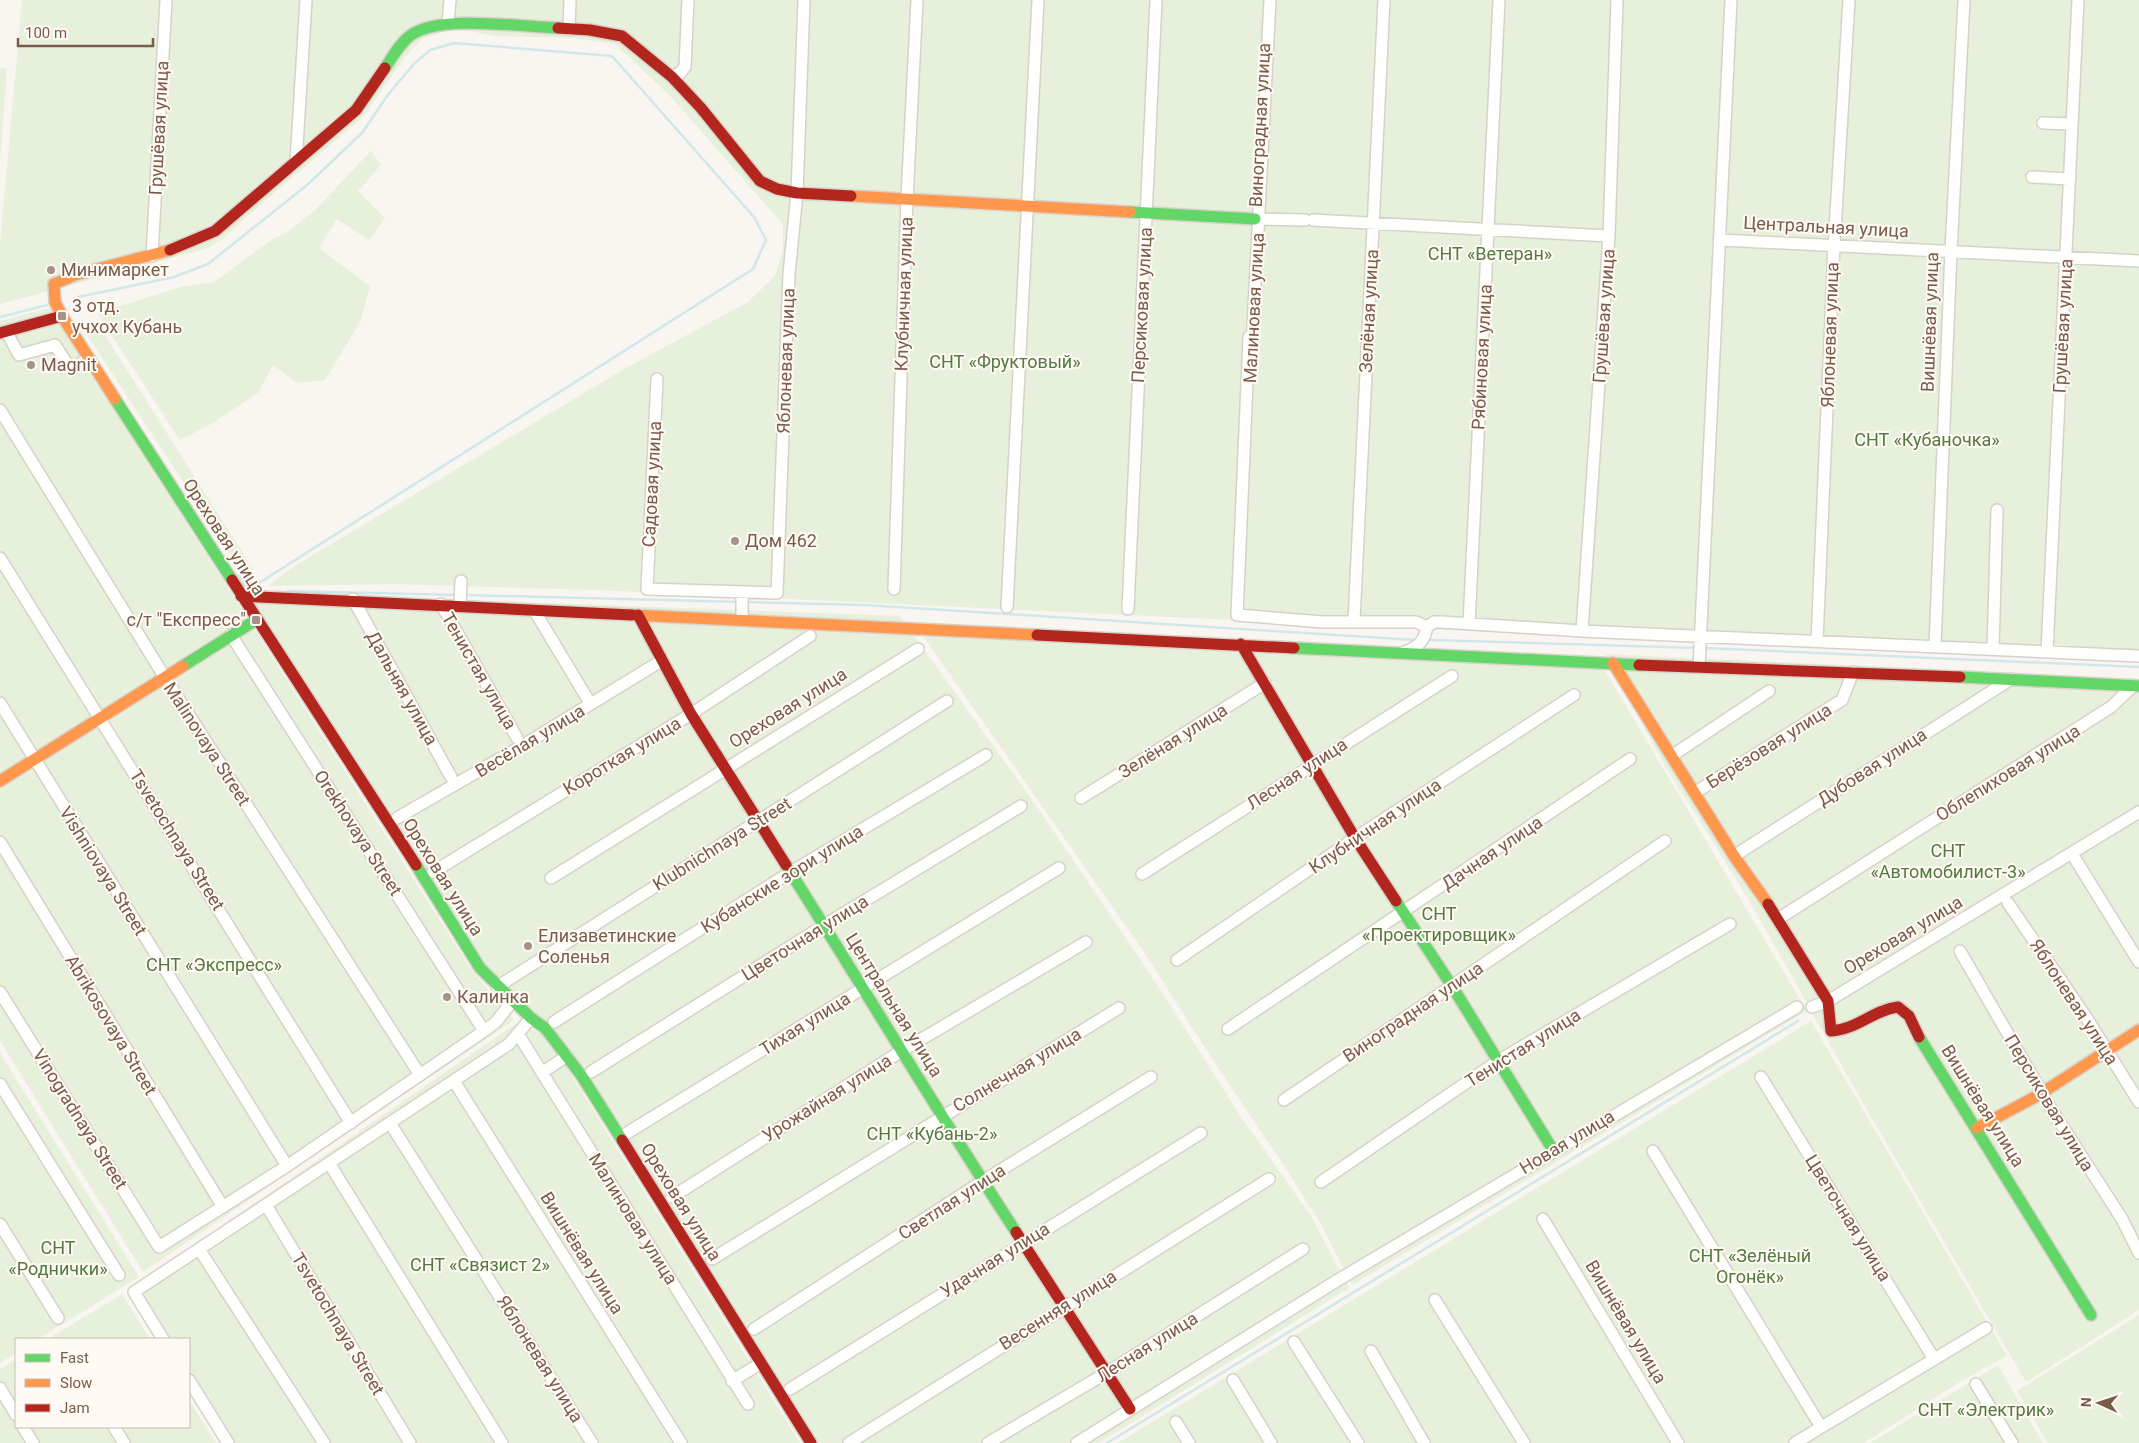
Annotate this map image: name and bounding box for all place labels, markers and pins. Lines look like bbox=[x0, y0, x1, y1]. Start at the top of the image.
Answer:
place label: Минимаркет bbox=[61, 259, 169, 280]
marker: Минимаркет bbox=[45, 264, 57, 276]
place label: 3 отд. учхох Кубань bbox=[72, 295, 182, 337]
marker: 3 отд. учхох Кубань bbox=[56, 310, 68, 322]
place label: Magnit bbox=[41, 354, 97, 375]
marker: Magnit bbox=[25, 359, 37, 371]
place label: Дом 462 bbox=[745, 530, 817, 551]
marker: Дом 462 bbox=[729, 535, 741, 547]
place label: с/т "Експресс" bbox=[126, 609, 246, 630]
marker: с/т "Експресс" bbox=[250, 614, 262, 626]
place label: Елизаветинские Соленья bbox=[538, 925, 676, 967]
marker: Елизаветинские Соленья bbox=[522, 940, 534, 952]
place label: Калинка bbox=[457, 986, 529, 1007]
marker: Калинка bbox=[441, 991, 453, 1003]

